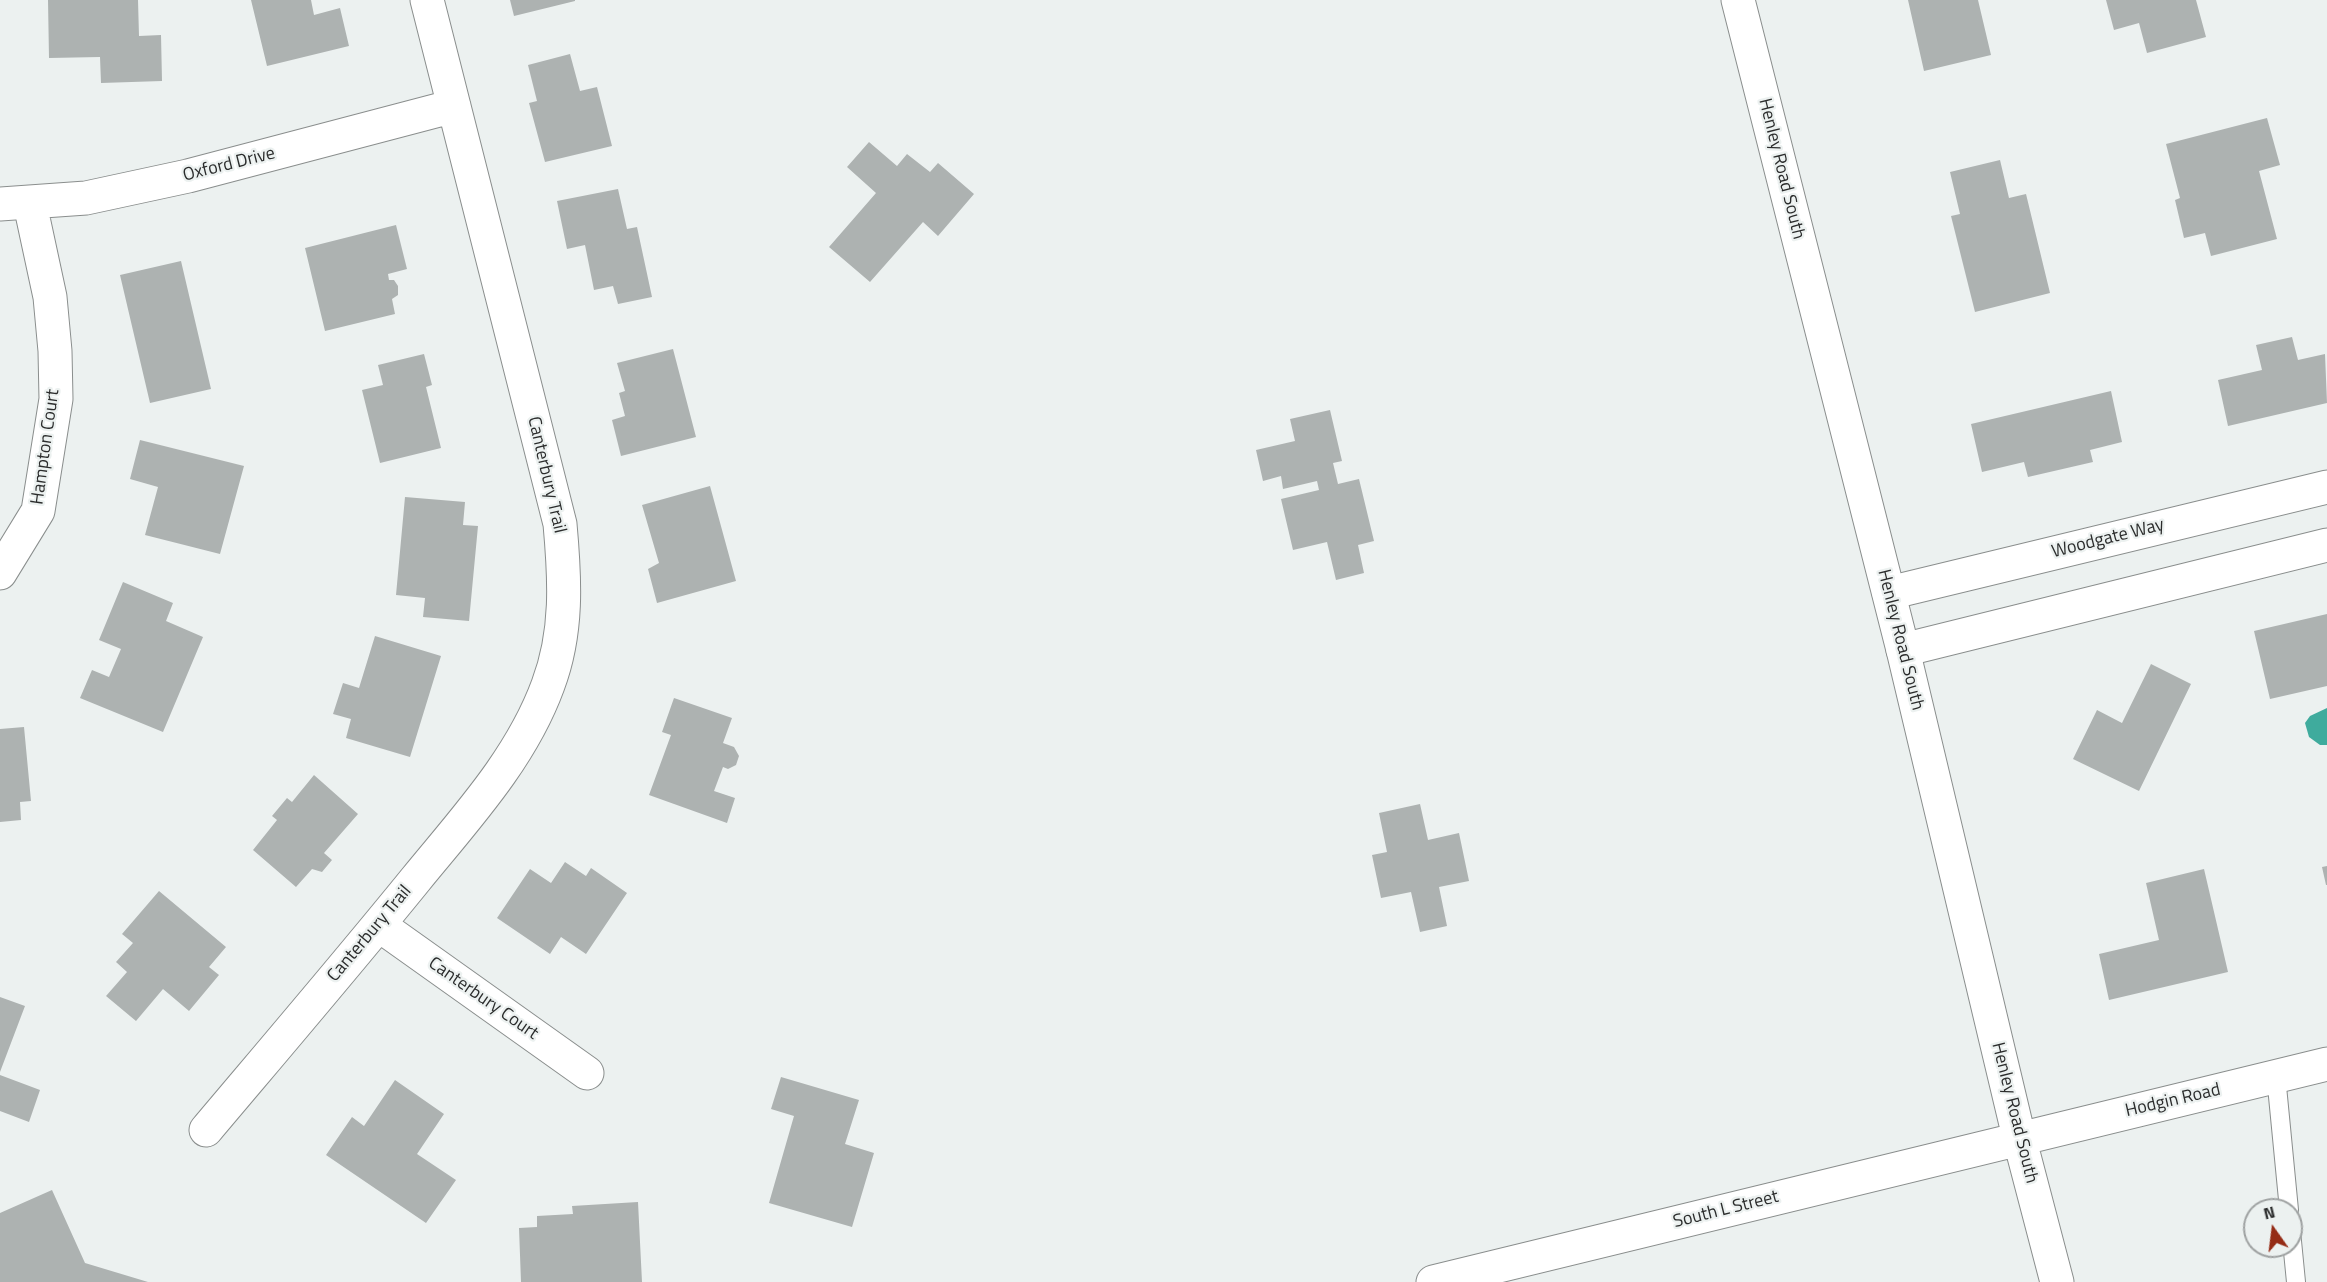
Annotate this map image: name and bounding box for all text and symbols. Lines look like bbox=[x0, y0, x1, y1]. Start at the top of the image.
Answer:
street label: Henley Road South bbox=[1753, 96, 1809, 242]
street label: Oxford Drive bbox=[181, 143, 277, 187]
street label: Hampton Court bbox=[27, 388, 65, 506]
street label: Canterbury Trail bbox=[522, 414, 570, 536]
street label: Woodgate Way bbox=[2050, 515, 2166, 563]
street label: Henley Road South bbox=[1872, 567, 1928, 713]
street label: Canterbury Trail bbox=[323, 881, 417, 987]
street label: Canterbury Court bbox=[424, 953, 542, 1045]
street label: Henley Road South bbox=[1986, 1040, 2042, 1186]
street label: Hodgin Road bbox=[2123, 1080, 2223, 1122]
street label: South L Street bbox=[1671, 1186, 1781, 1234]
north arrow bbox=[2243, 1198, 2303, 1258]
text: N bbox=[2261, 1199, 2277, 1225]

